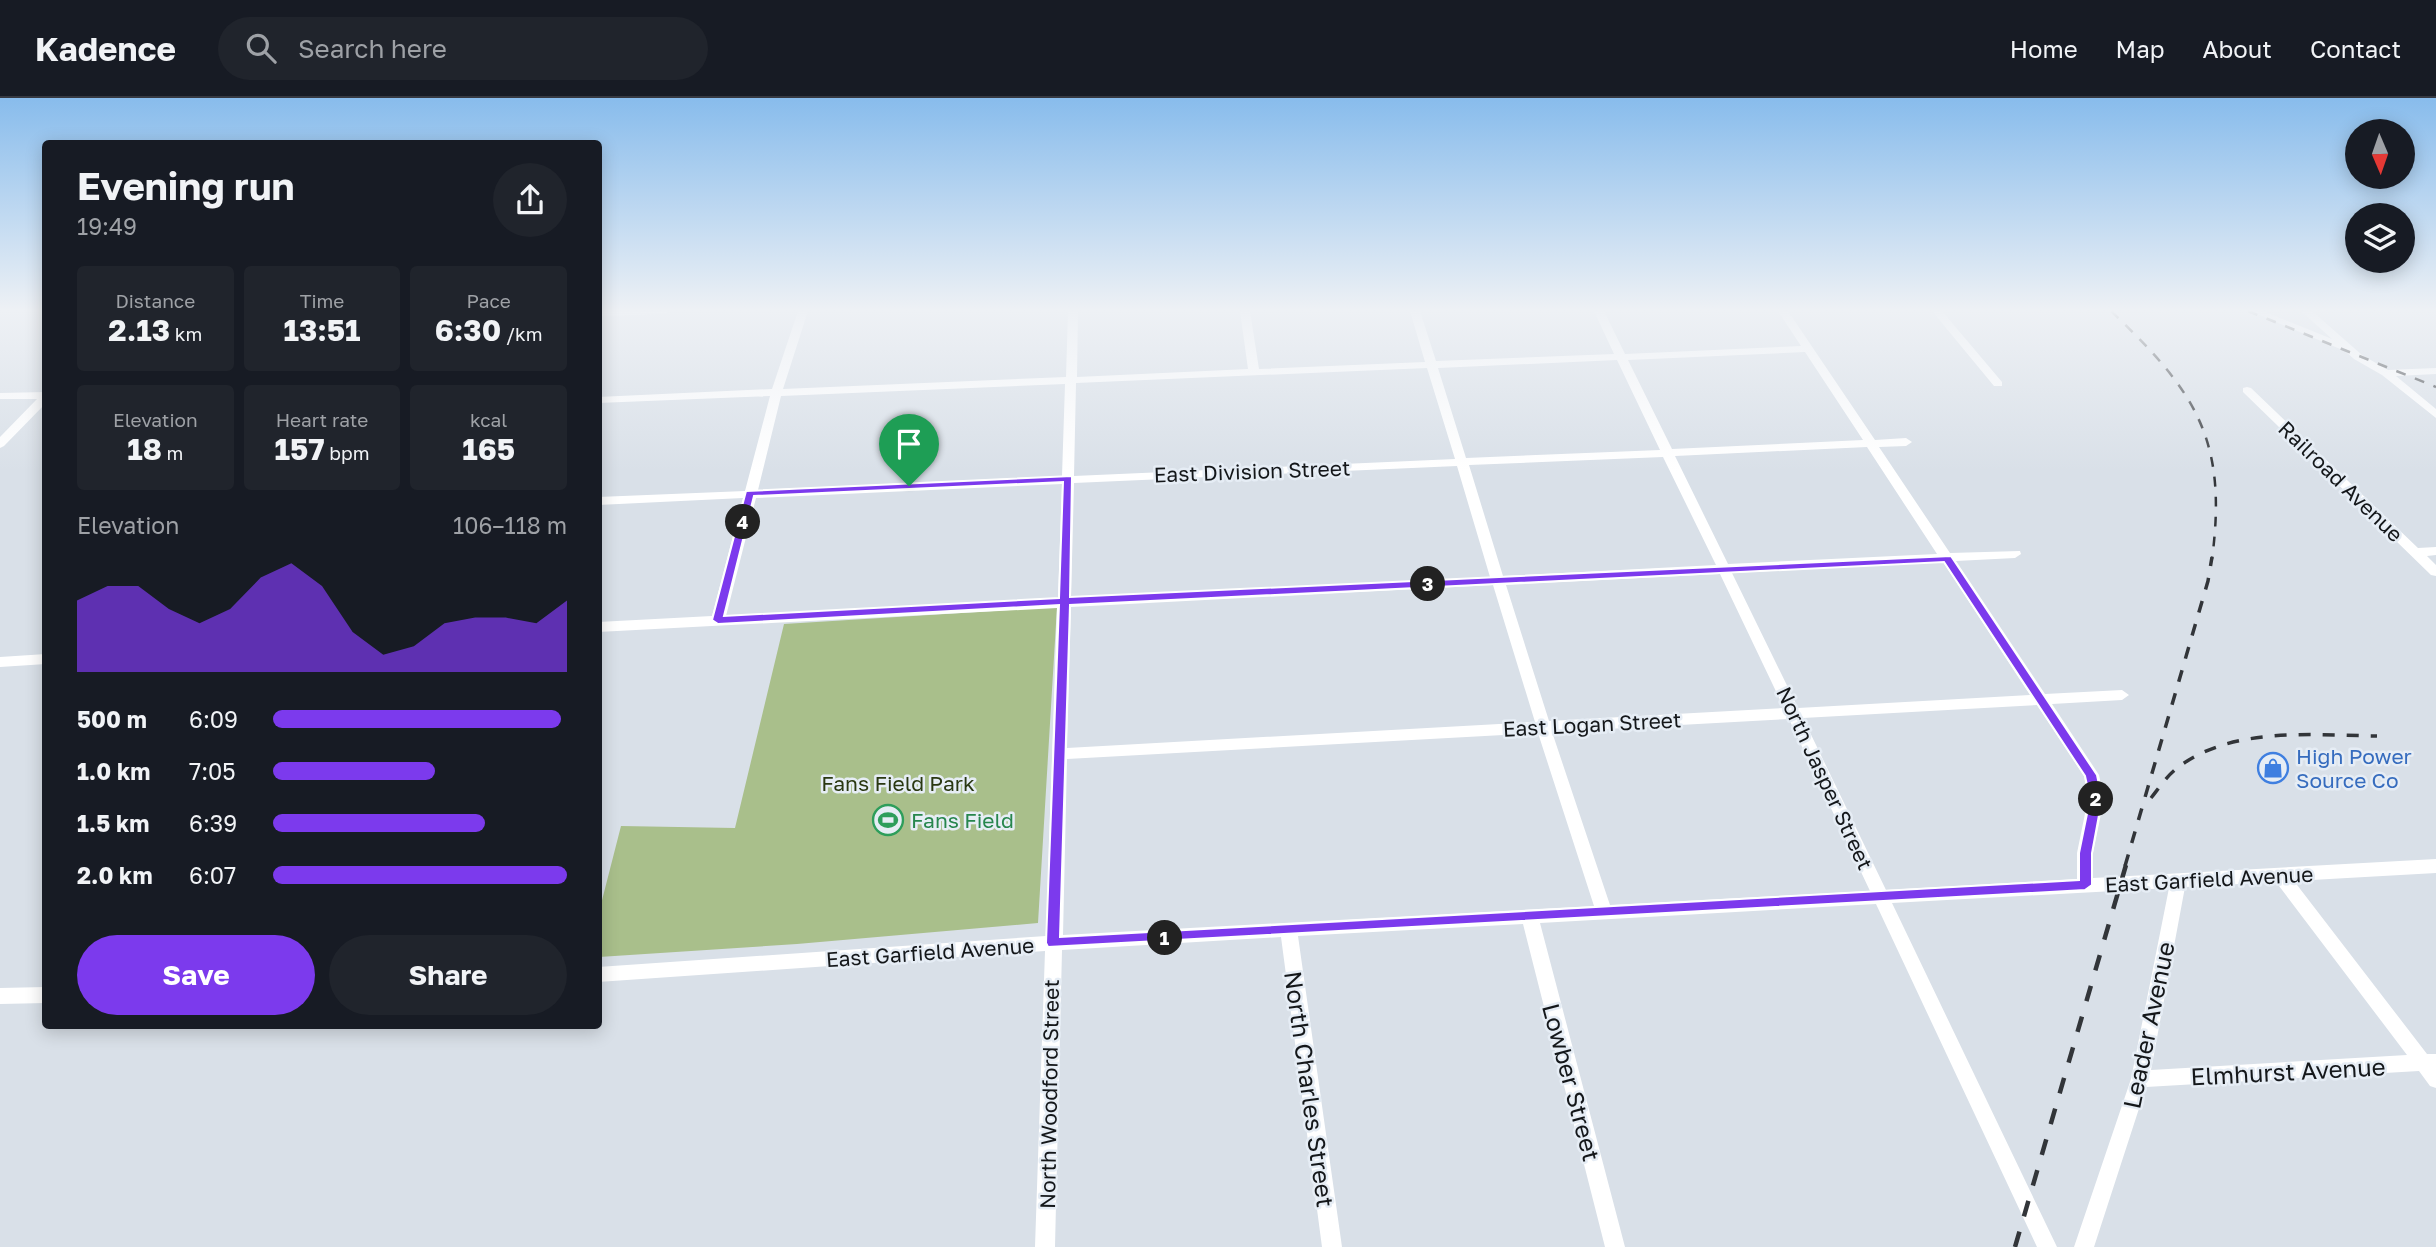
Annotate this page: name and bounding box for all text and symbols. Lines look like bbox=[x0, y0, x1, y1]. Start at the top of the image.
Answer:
search box bbox=[218, 17, 708, 80]
text: Kadence bbox=[35, 29, 176, 68]
icon: search bbox=[242, 29, 280, 67]
text: Search here bbox=[298, 33, 447, 64]
text: Home bbox=[2010, 34, 2078, 63]
text: Map bbox=[2116, 34, 2165, 63]
text: About bbox=[2203, 34, 2272, 63]
text: Contact bbox=[2310, 34, 2401, 63]
north arrow bbox=[2345, 119, 2415, 189]
map controls bbox=[2345, 119, 2415, 273]
text: Evening run bbox=[77, 163, 295, 208]
button: share bbox=[493, 163, 567, 237]
button: layers bbox=[2345, 203, 2415, 273]
text: 19:49 bbox=[77, 212, 137, 240]
text: Distance bbox=[115, 289, 195, 312]
text: Time bbox=[300, 289, 344, 312]
text: Pace bbox=[466, 289, 511, 312]
text: 2.13 bbox=[108, 312, 170, 348]
text: 13:51 bbox=[283, 312, 361, 348]
text: 6:30 bbox=[435, 312, 501, 348]
text: km bbox=[170, 322, 202, 345]
text: /km bbox=[501, 322, 543, 345]
text: Elevation bbox=[113, 408, 198, 431]
text: Heart rate bbox=[276, 408, 368, 431]
text: kcal bbox=[470, 408, 507, 431]
pin bbox=[879, 414, 939, 486]
street label: Railroad Avenue bbox=[2273, 415, 2409, 547]
icon: arrive bbox=[890, 425, 928, 463]
text: 18 bbox=[127, 431, 162, 467]
text: 157 bbox=[274, 431, 325, 467]
text: 165 bbox=[462, 431, 515, 467]
text: m bbox=[162, 441, 183, 464]
text: bpm bbox=[325, 441, 370, 464]
street label: East Division Street bbox=[1153, 455, 1351, 487]
pin: 4 bbox=[726, 504, 760, 540]
text: 4 bbox=[737, 510, 748, 533]
text: Elevation bbox=[77, 511, 179, 539]
text: 106–118 m bbox=[453, 511, 567, 539]
pin: 3 bbox=[1410, 566, 1446, 602]
text: 3 bbox=[1422, 572, 1433, 595]
street label: North Jasper Street bbox=[1771, 682, 1879, 874]
text: 500 m bbox=[77, 705, 147, 733]
text: 6:09 bbox=[189, 705, 238, 733]
street label: East Logan Street bbox=[1502, 706, 1682, 742]
place label: High Power Source Co bbox=[2296, 743, 2412, 793]
shop icon: High Power Source Co bbox=[2256, 751, 2290, 785]
text: 1.0 km bbox=[77, 757, 150, 785]
text: 7:05 bbox=[189, 757, 236, 785]
park label: Fans Field Park bbox=[821, 770, 975, 796]
pin: 2 bbox=[2078, 782, 2114, 816]
text: 2 bbox=[2090, 787, 2101, 810]
sports icon: Fans Field bbox=[871, 803, 905, 837]
place label: Fans Field bbox=[911, 807, 1014, 833]
text: 1.5 km bbox=[77, 809, 149, 837]
text: 6:39 bbox=[189, 809, 237, 837]
text: 2.0 km bbox=[77, 861, 153, 889]
text: 6:07 bbox=[189, 861, 236, 889]
street label: East Garfield Avenue bbox=[2104, 861, 2314, 897]
pin: 1 bbox=[1148, 920, 1182, 956]
text: 1 bbox=[1160, 926, 1169, 949]
street label: East Garfield Avenue bbox=[825, 932, 1035, 972]
button: Save bbox=[77, 935, 315, 1015]
button: Share bbox=[329, 935, 567, 1015]
street label: Leader Avenue bbox=[2116, 939, 2180, 1111]
street label: North Charles Street bbox=[1279, 969, 1341, 1209]
street label: North Woodford Street bbox=[1034, 979, 1064, 1209]
street label: Lowber Street bbox=[1537, 1000, 1607, 1164]
street label: Elmhurst Avenue bbox=[2190, 1051, 2386, 1091]

